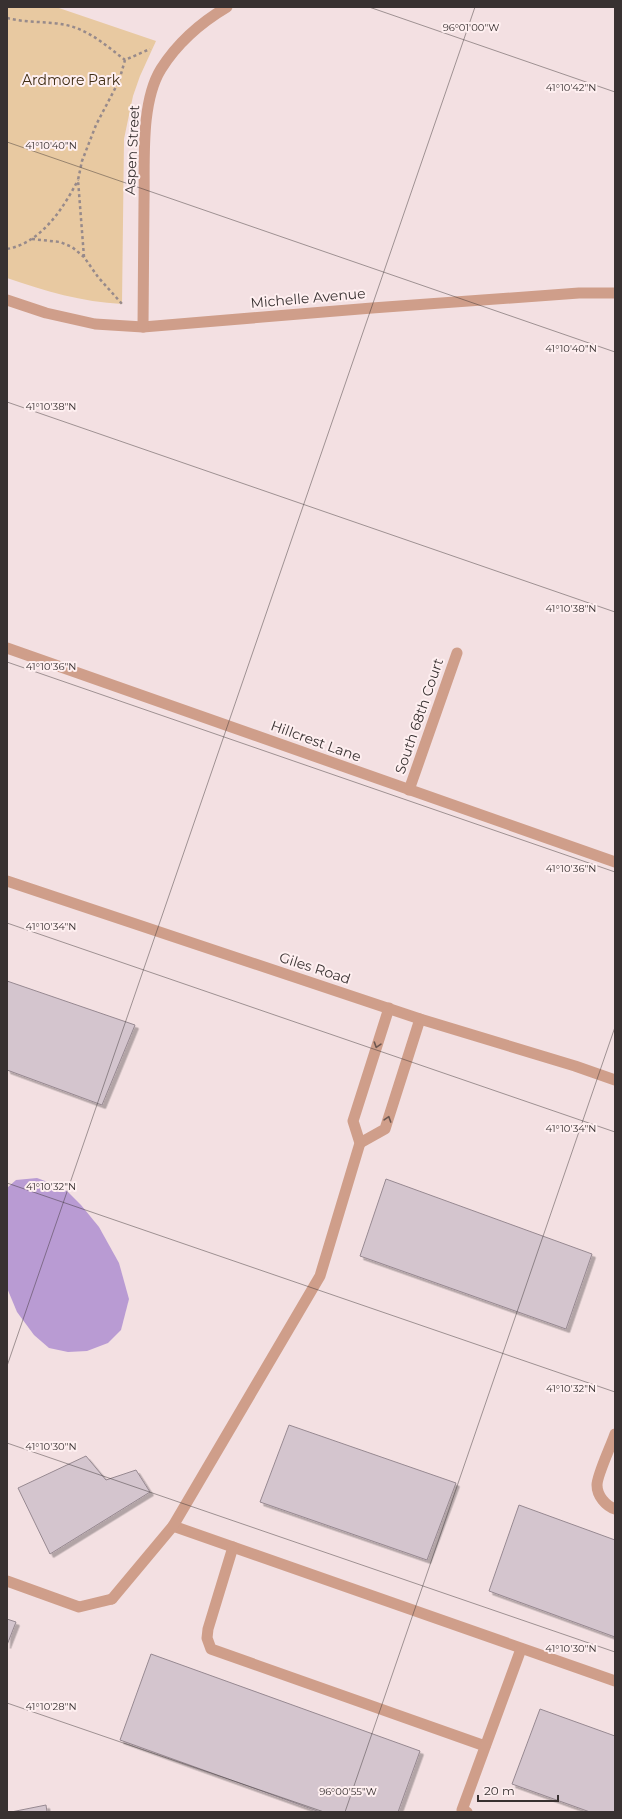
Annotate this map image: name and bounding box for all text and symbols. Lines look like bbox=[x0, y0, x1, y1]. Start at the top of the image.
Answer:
text: 96°01'00"W bbox=[443, 21, 499, 34]
park label: Ardmore Park bbox=[22, 71, 121, 89]
text: 41°10'42"N bbox=[546, 81, 596, 94]
street label: Aspen Street bbox=[121, 104, 143, 196]
text: 41°10'40"N bbox=[25, 139, 77, 152]
street label: Michelle Avenue bbox=[250, 284, 366, 312]
text: 41°10'40"N bbox=[545, 342, 597, 355]
text: 41°10'38"N bbox=[26, 400, 77, 413]
text: 41°10'38"N bbox=[546, 602, 597, 615]
street label: South 68th Court bbox=[391, 655, 447, 776]
text: 41°10'36"N bbox=[26, 660, 76, 673]
street label: Hillcrest Lane bbox=[268, 716, 364, 766]
text: 41°10'36"N bbox=[546, 862, 596, 875]
text: 41°10'34"N bbox=[26, 920, 76, 933]
street label: Giles Road bbox=[277, 948, 353, 988]
one-way arrow bbox=[373, 1042, 382, 1049]
one-way arrow bbox=[383, 1116, 392, 1123]
text: 41°10'34"N bbox=[546, 1122, 596, 1135]
text: 41°10'32"N bbox=[26, 1180, 76, 1193]
text: 41°10'32"N bbox=[546, 1382, 596, 1395]
text: 41°10'30"N bbox=[25, 1440, 77, 1453]
text: 41°10'30"N bbox=[545, 1642, 597, 1655]
text: 41°10'28"N bbox=[25, 1700, 77, 1713]
scale bar bbox=[478, 1777, 558, 1803]
text: 20 m bbox=[484, 1783, 515, 1798]
text: 96°00'55"W bbox=[319, 1785, 377, 1798]

